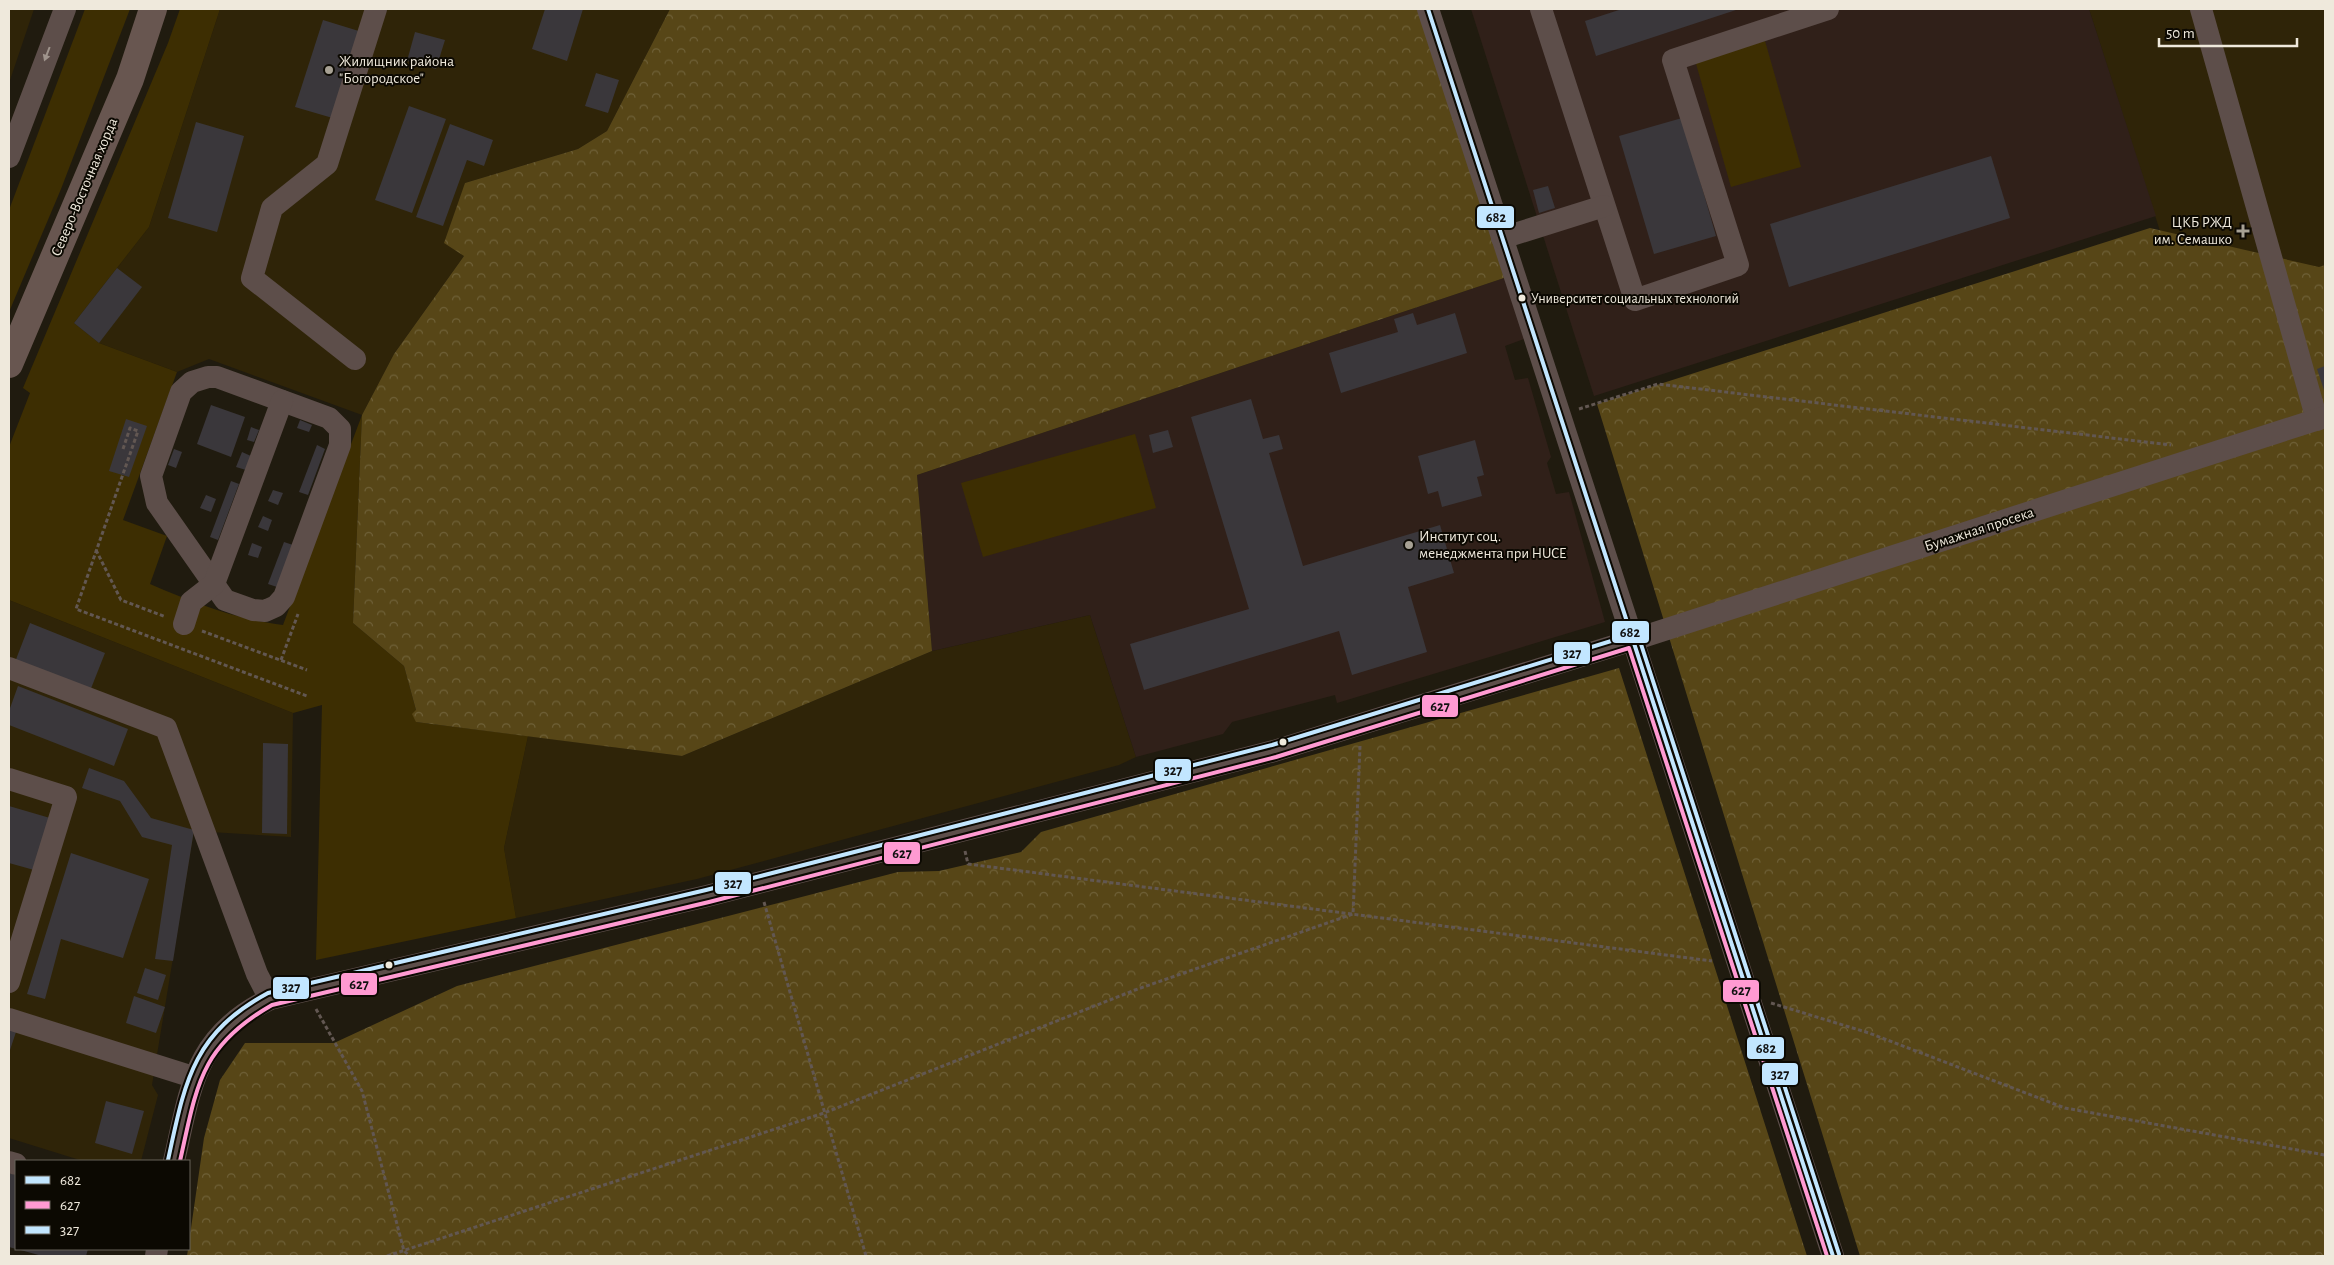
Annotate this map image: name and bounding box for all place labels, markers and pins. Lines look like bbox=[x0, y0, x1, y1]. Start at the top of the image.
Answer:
place label: Жилищник района "Богородское" bbox=[339, 54, 454, 86]
marker: Жилищник района "Богородское" bbox=[323, 64, 335, 76]
place label: ЦКБ РЖД им. Семашко bbox=[2154, 215, 2232, 247]
marker: ЦКБ РЖД им. Семашко bbox=[2236, 224, 2250, 238]
place label: Университет социальных технологий bbox=[1531, 292, 1739, 306]
marker: Университет социальных технологий bbox=[1517, 293, 1527, 303]
place label: Институт соц. менеджмента при HUCE bbox=[1419, 529, 1566, 561]
marker: Институт соц. менеджмента при HUCE bbox=[1403, 539, 1415, 551]
unlabelled marker bbox=[1278, 737, 1288, 747]
unlabelled marker bbox=[384, 960, 394, 970]

